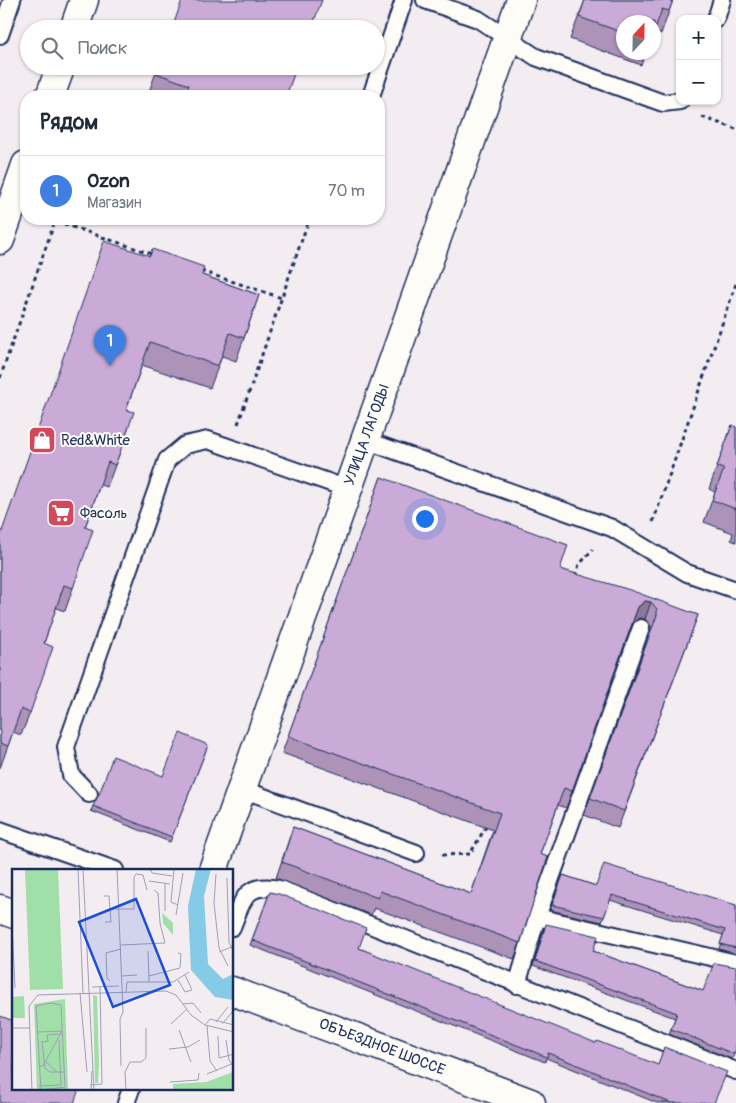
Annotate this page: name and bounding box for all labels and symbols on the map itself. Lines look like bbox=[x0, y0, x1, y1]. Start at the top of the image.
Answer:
north arrow bbox=[616, 15, 661, 60]
pin: 1 bbox=[94, 325, 126, 366]
street label: УЛИЦА ЛАГОДЫ bbox=[340, 382, 394, 488]
shop icon: Red&White bbox=[27, 425, 57, 455]
place label: Red&White bbox=[61, 431, 131, 450]
supermarket icon: Фасоль bbox=[46, 498, 76, 528]
place label: Фасоль bbox=[80, 504, 128, 523]
your location bbox=[412, 506, 438, 532]
inset map bbox=[12, 869, 234, 1090]
street label: ОБЪЕЗДНОЕ ШОССЕ bbox=[316, 1014, 448, 1080]

